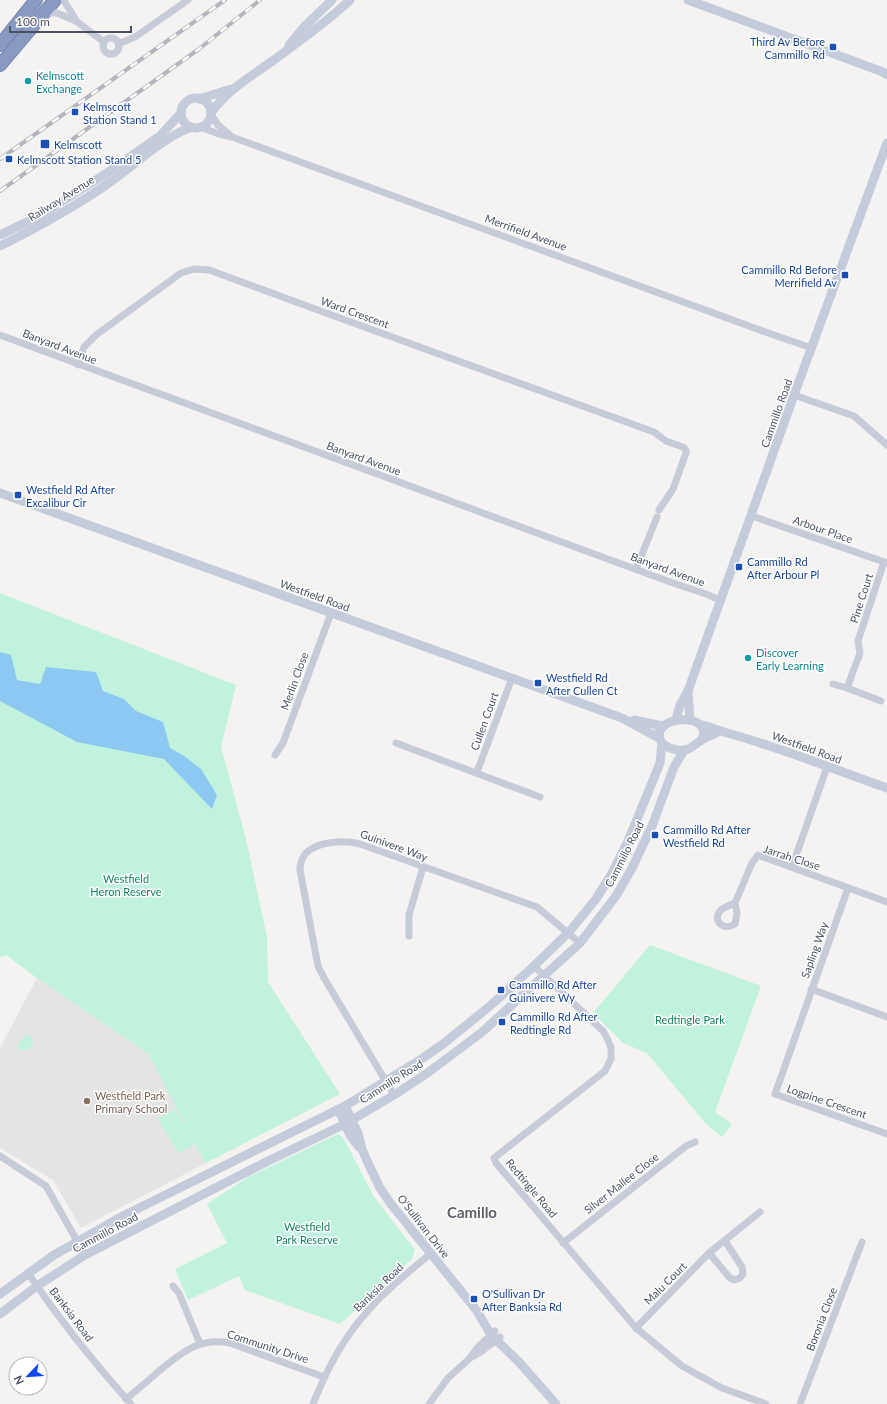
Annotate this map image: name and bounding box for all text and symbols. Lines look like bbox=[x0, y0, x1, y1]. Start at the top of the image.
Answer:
scale bar bbox=[10, 8, 131, 34]
text: 100 m bbox=[16, 14, 50, 29]
place label: Third Av Before Cammillo Rd bbox=[750, 35, 825, 61]
marker: Third Av Before Cammillo Rd bbox=[828, 42, 838, 52]
place label: Kelmscott Exchange bbox=[36, 69, 84, 95]
marker: Kelmscott Exchange bbox=[23, 76, 33, 86]
place label: Kelmscott Station Stand 1 bbox=[83, 100, 157, 126]
marker: Kelmscott Station Stand 1 bbox=[70, 107, 80, 117]
marker: Kelmscott bbox=[39, 138, 51, 150]
place label: Kelmscott bbox=[54, 138, 102, 151]
place label: Kelmscott Station Stand 5 bbox=[17, 153, 141, 166]
marker: Kelmscott Station Stand 5 bbox=[4, 154, 14, 164]
street label: Railway Avenue bbox=[25, 172, 97, 224]
street label: Merrifield Avenue bbox=[483, 211, 569, 253]
place label: Cammillo Rd Before Merrifield Av bbox=[741, 263, 837, 289]
marker: Cammillo Rd Before Merrifield Av bbox=[840, 270, 850, 280]
street label: Ward Crescent bbox=[319, 294, 391, 330]
street label: Banyard Avenue bbox=[21, 326, 99, 366]
street label: Cammillo Road bbox=[758, 377, 794, 449]
street label: Banyard Avenue bbox=[325, 438, 403, 478]
place label: Westfield Rd After Excalibur Cir bbox=[26, 483, 115, 509]
marker: Westfield Rd After Excalibur Cir bbox=[13, 490, 23, 500]
street label: Arbour Place bbox=[791, 513, 855, 545]
street label: Banyard Avenue bbox=[629, 549, 707, 589]
place label: Cammillo Rd After Arbour Pl bbox=[747, 555, 819, 581]
marker: Cammillo Rd After Arbour Pl bbox=[734, 562, 744, 572]
street label: Pine Court bbox=[847, 571, 875, 625]
street label: Westfield Road bbox=[278, 576, 352, 614]
place label: Discover Early Learning bbox=[756, 646, 824, 672]
street label: Merlin Close bbox=[277, 650, 311, 712]
marker: Discover Early Learning bbox=[743, 653, 753, 663]
place label: Westfield Rd After Cullen Ct bbox=[546, 671, 618, 697]
marker: Westfield Rd After Cullen Ct bbox=[533, 678, 543, 688]
street label: Cullen Court bbox=[467, 690, 501, 752]
street label: Westfield Road bbox=[770, 728, 844, 766]
street label: Cammillo Road bbox=[602, 819, 646, 889]
place label: Cammillo Rd After Westfield Rd bbox=[663, 823, 751, 849]
street label: Guinivere Way bbox=[358, 827, 430, 863]
marker: Cammillo Rd After Westfield Rd bbox=[650, 830, 660, 840]
street label: Jarrah Close bbox=[762, 842, 822, 872]
park label: Westfield Heron Reserve bbox=[90, 872, 162, 898]
street label: Sapling Way bbox=[798, 920, 830, 980]
place label: Cammillo Rd After Guinivere Wy bbox=[509, 978, 597, 1004]
marker: Cammillo Rd After Guinivere Wy bbox=[496, 985, 506, 995]
place label: Cammillo Rd After Redtingle Rd bbox=[510, 1010, 598, 1036]
park label: Redtingle Park bbox=[655, 1013, 725, 1026]
marker: Cammillo Rd After Redtingle Rd bbox=[497, 1017, 507, 1027]
street label: Cammillo Road bbox=[357, 1056, 425, 1106]
street label: Logpine Crescent bbox=[785, 1081, 869, 1121]
place label: Westfield Park Primary School bbox=[95, 1089, 167, 1115]
marker: Westfield Park Primary School bbox=[82, 1096, 92, 1106]
street label: Silver Mallee Close bbox=[581, 1150, 661, 1216]
street label: Redtingle Road bbox=[504, 1156, 560, 1220]
street label: O'Sullivan Drive bbox=[395, 1192, 453, 1261]
district label: Camillo bbox=[447, 1203, 497, 1221]
street label: Cammillo Road bbox=[70, 1209, 140, 1255]
park label: Westfield Park Reserve bbox=[276, 1220, 338, 1246]
street label: Malu Court bbox=[641, 1259, 689, 1307]
street label: Banksia Road bbox=[350, 1260, 406, 1314]
street label: Banksia Road bbox=[47, 1284, 97, 1344]
street label: Boronia Close bbox=[803, 1285, 839, 1353]
place label: O'Sullivan Dr After Banksia Rd bbox=[482, 1287, 562, 1313]
marker: O'Sullivan Dr After Banksia Rd bbox=[469, 1294, 479, 1304]
street label: Community Drive bbox=[226, 1327, 311, 1365]
north arrow bbox=[8, 1356, 48, 1396]
text: N bbox=[11, 1374, 26, 1387]

